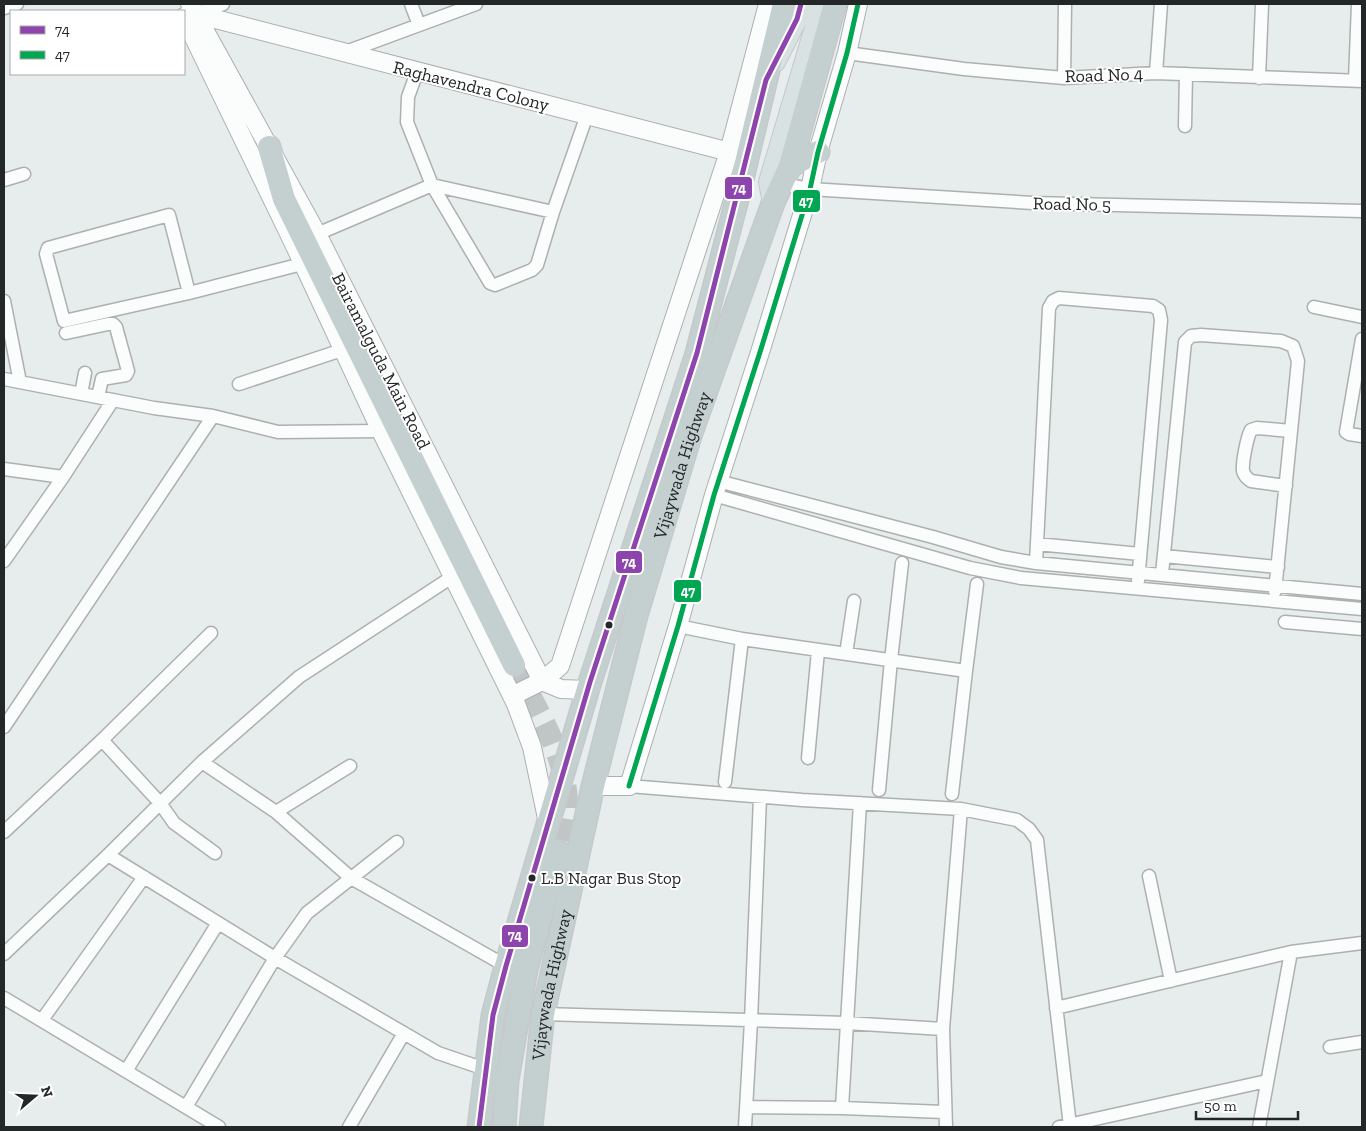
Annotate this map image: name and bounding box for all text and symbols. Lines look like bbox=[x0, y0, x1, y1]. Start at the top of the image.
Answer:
legend bbox=[10, 10, 185, 75]
text: 74 bbox=[55, 21, 70, 39]
text: 47 bbox=[55, 46, 70, 64]
street label: Raghavendra Colony bbox=[391, 56, 552, 116]
street label: Road No 4 bbox=[1064, 63, 1144, 87]
line badge: 74 bbox=[724, 176, 753, 200]
text: 74 bbox=[732, 180, 746, 197]
line badge: 47 bbox=[792, 189, 821, 213]
street label: Road No 5 bbox=[1033, 192, 1111, 216]
text: 47 bbox=[799, 193, 813, 210]
street label: Bairamalguda Main Road bbox=[327, 269, 435, 453]
street label: Vijaywada Highway bbox=[648, 388, 716, 543]
line badge: 74 bbox=[615, 550, 643, 574]
text: 74 bbox=[622, 554, 636, 571]
line badge: 47 bbox=[673, 579, 702, 603]
text: 47 bbox=[681, 583, 695, 600]
unlabelled marker bbox=[604, 620, 614, 630]
place label: L.B Nagar Bus Stop bbox=[541, 868, 681, 888]
marker: L.B Nagar Bus Stop bbox=[527, 873, 537, 883]
street label: Vijaywada Highway bbox=[527, 906, 577, 1062]
line badge: 74 bbox=[501, 924, 529, 948]
text: 74 bbox=[508, 927, 522, 944]
north arrow bbox=[10, 1071, 60, 1121]
text: N bbox=[37, 1084, 57, 1100]
scale bar bbox=[1196, 1088, 1298, 1120]
text: 50 m bbox=[1204, 1097, 1237, 1115]

